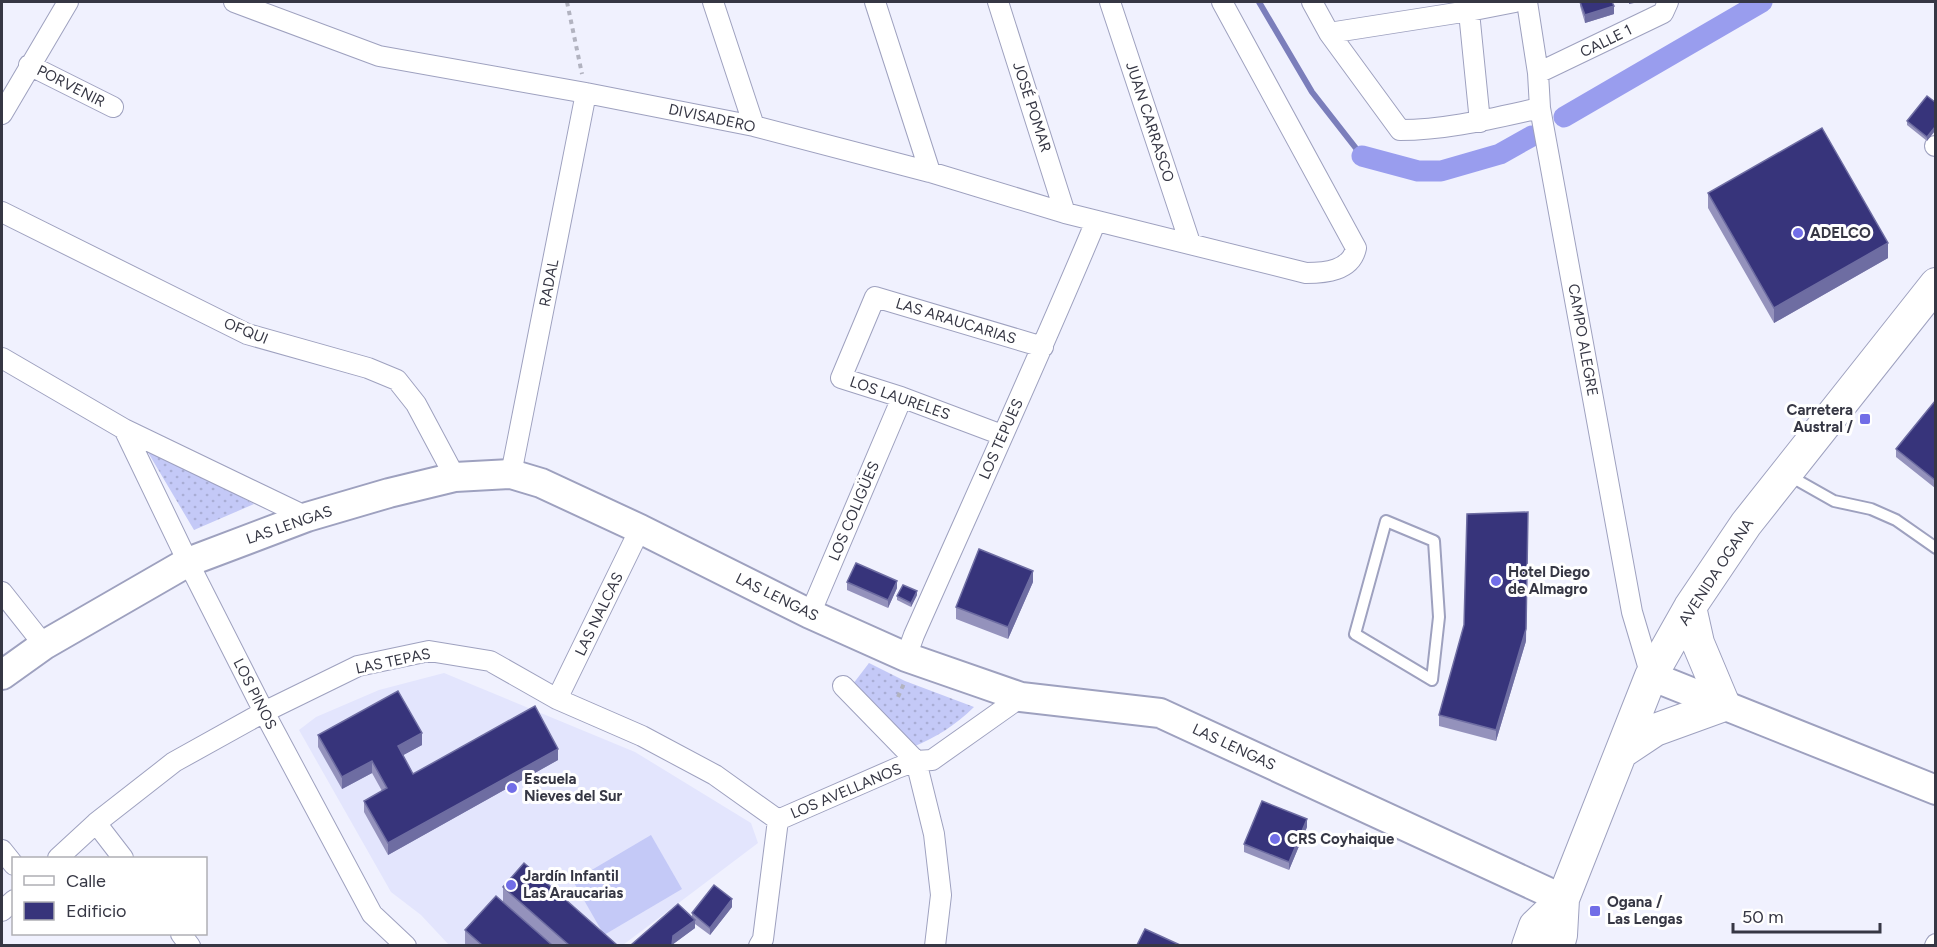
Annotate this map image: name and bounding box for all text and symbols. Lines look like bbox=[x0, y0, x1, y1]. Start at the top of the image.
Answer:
street label: CALLE 1 bbox=[1577, 21, 1635, 61]
street label: JOSÉ POMAR bbox=[1009, 60, 1055, 154]
street label: JUAN CARRASCO bbox=[1122, 60, 1178, 184]
street label: PORVENIR bbox=[34, 61, 108, 111]
street label: DIVISADERO bbox=[667, 100, 757, 136]
place label: ADELCO bbox=[1810, 224, 1871, 242]
marker: ADELCO bbox=[1791, 226, 1805, 240]
street label: RADAL bbox=[536, 258, 562, 308]
street label: CAMPO ALEGRE bbox=[1564, 282, 1602, 398]
street label: LAS ARAUCARIAS bbox=[894, 294, 1018, 348]
street label: OFQUI bbox=[221, 314, 271, 348]
street label: LOS LAURELES bbox=[848, 372, 952, 424]
street label: LOS TEPUES bbox=[975, 396, 1027, 482]
place label: Carretera Austral / bbox=[1787, 401, 1854, 436]
marker: Carretera Austral / bbox=[1858, 412, 1872, 426]
street label: LOS COLIGÜES bbox=[825, 458, 883, 564]
street label: LAS LENGAS bbox=[244, 502, 334, 548]
street label: AVENIDA OGANA bbox=[1675, 515, 1757, 629]
place label: Hotel Diego de Almagro bbox=[1508, 563, 1590, 598]
street label: LAS NALCAS bbox=[571, 569, 627, 659]
street label: LAS LENGAS bbox=[733, 569, 821, 625]
marker: Hotel Diego de Almagro bbox=[1489, 574, 1503, 588]
street label: LAS TEPAS bbox=[354, 644, 432, 678]
street label: LOS PINOS bbox=[229, 655, 281, 733]
street label: LAS LENGAS bbox=[1189, 720, 1279, 774]
street label: LOS AVELLANOS bbox=[788, 759, 904, 823]
place label: Escuela Nieves del Sur bbox=[524, 770, 623, 805]
marker: Escuela Nieves del Sur bbox=[505, 781, 519, 795]
place label: CRS Coyhaique bbox=[1287, 830, 1395, 848]
marker: CRS Coyhaique bbox=[1268, 832, 1282, 846]
legend bbox=[12, 857, 207, 935]
place label: Jardín Infantil Las Araucarias bbox=[523, 867, 623, 902]
text: Calle bbox=[66, 870, 106, 892]
marker: Jardín Infantil Las Araucarias bbox=[504, 878, 518, 892]
place label: Ogana / Las Lengas bbox=[1607, 893, 1683, 928]
scale bar bbox=[1733, 896, 1880, 934]
text: Edificio bbox=[66, 900, 127, 922]
marker: Ogana / Las Lengas bbox=[1588, 904, 1602, 918]
text: 50 m bbox=[1742, 906, 1784, 928]

